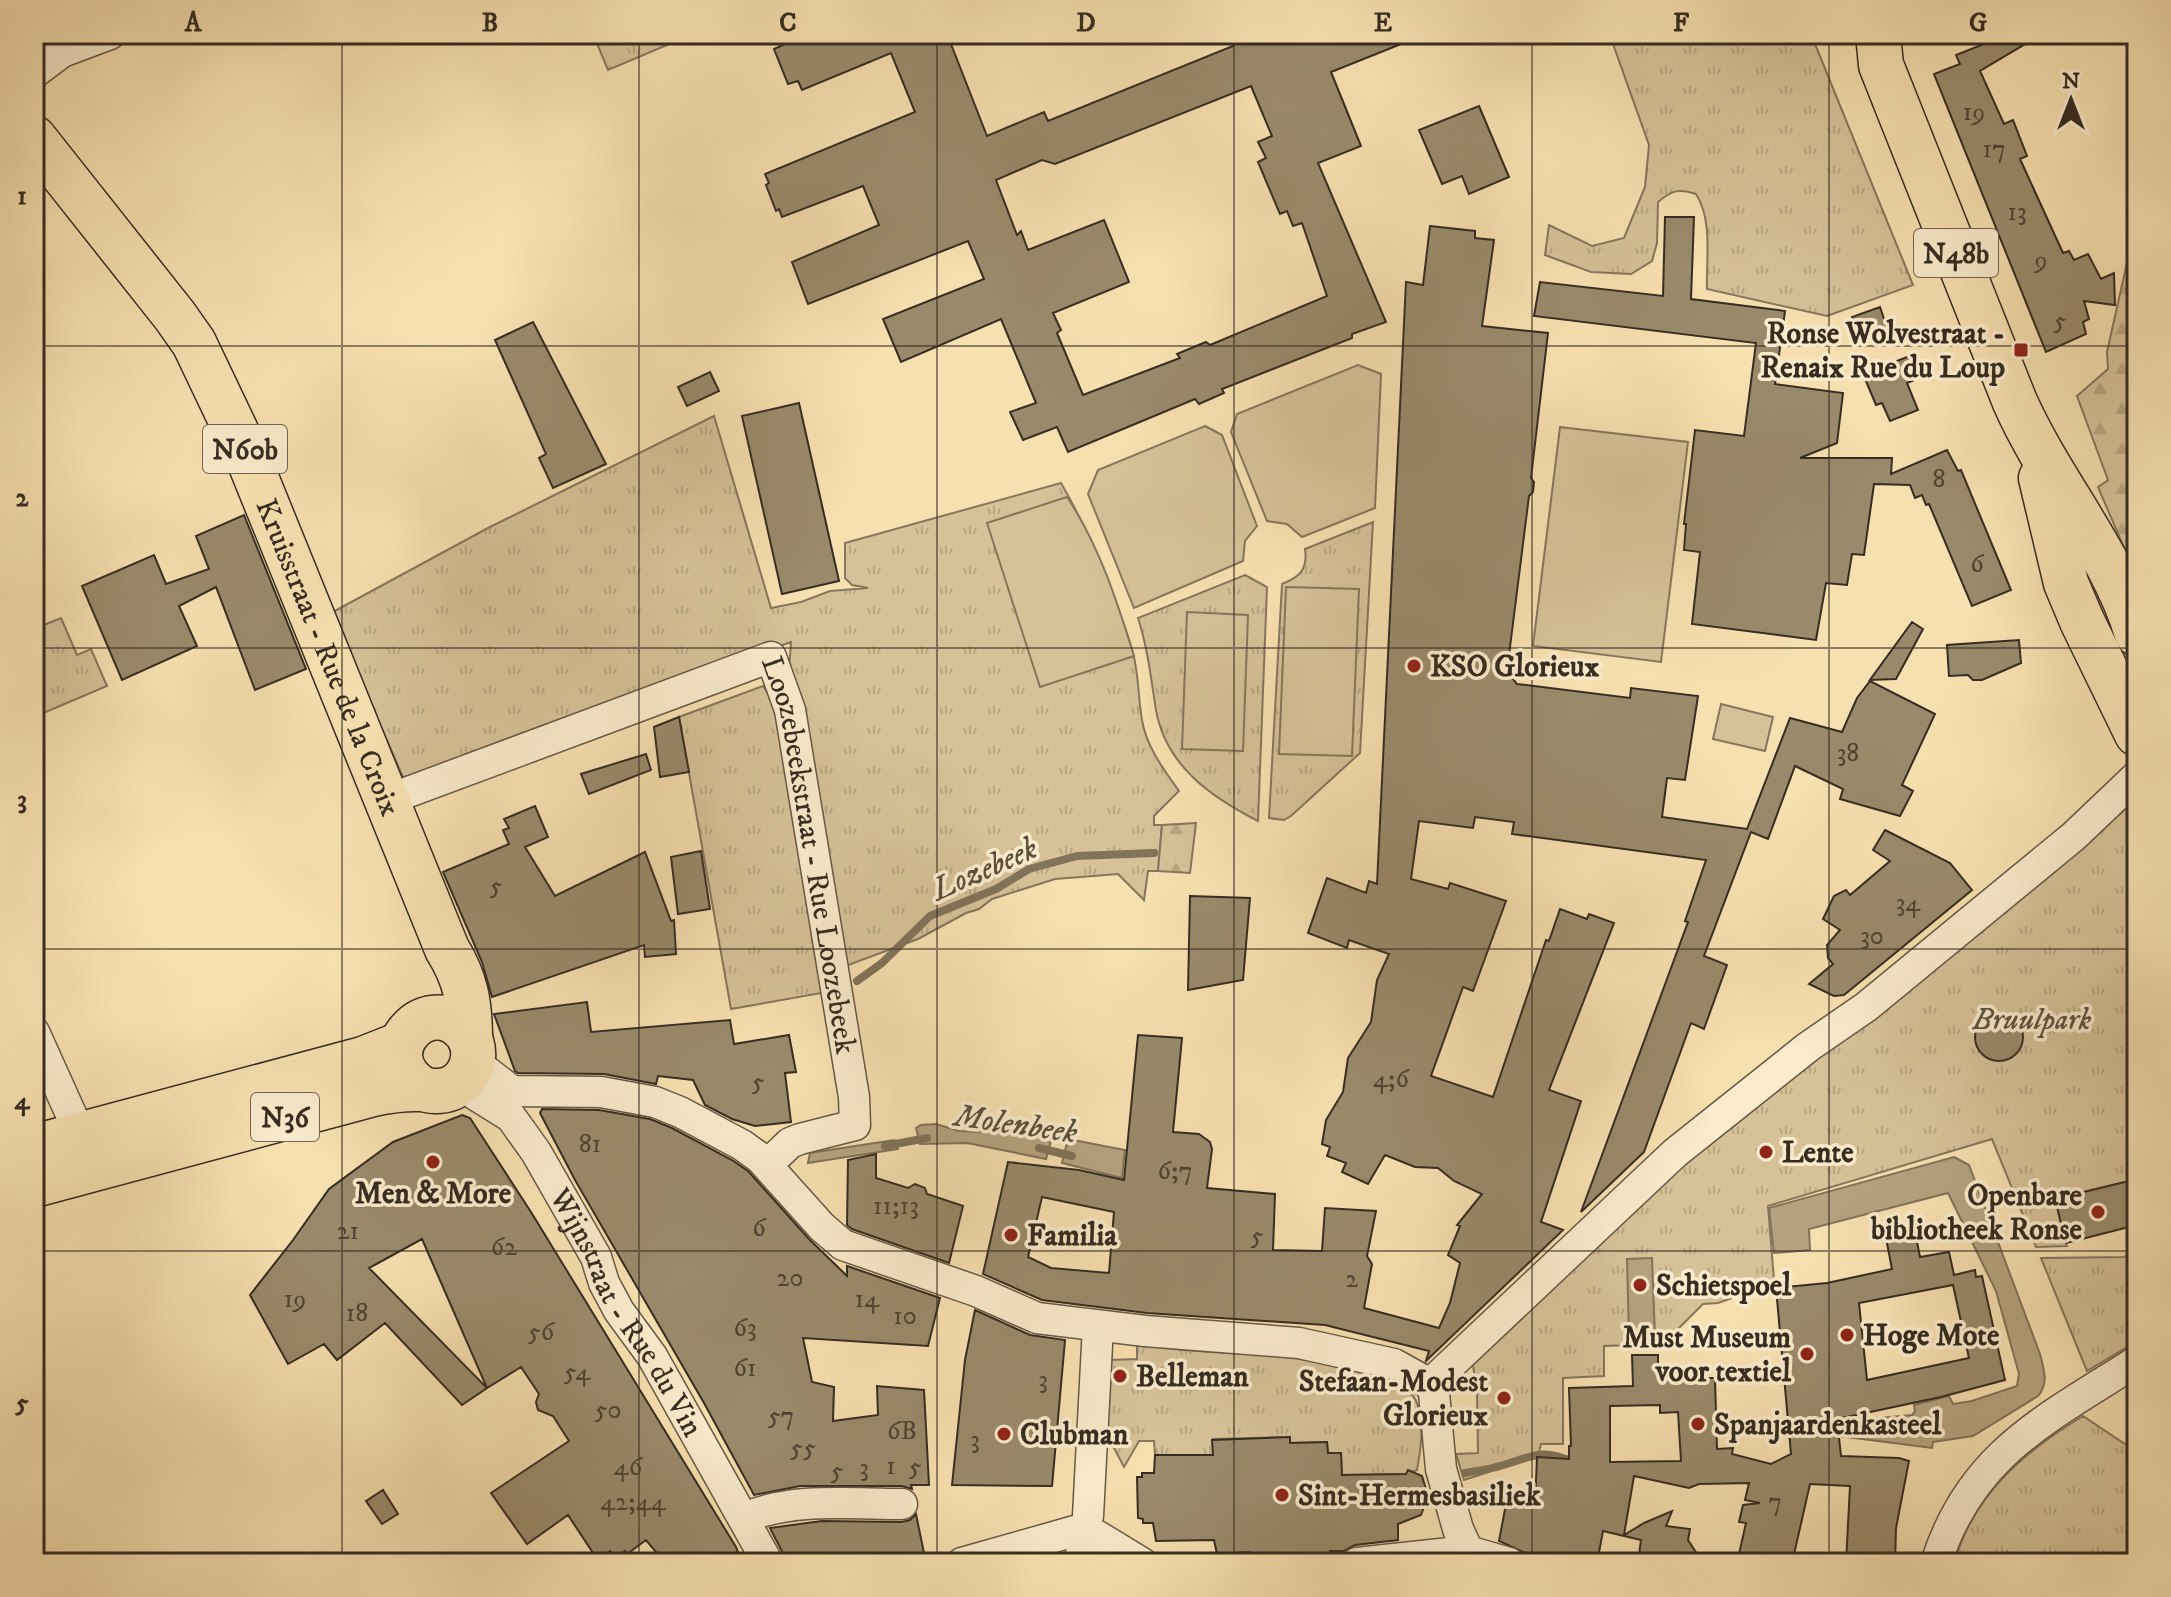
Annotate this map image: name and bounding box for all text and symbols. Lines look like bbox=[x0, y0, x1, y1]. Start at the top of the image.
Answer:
text: A bbox=[184, 7, 203, 40]
text: B bbox=[482, 7, 498, 40]
text: C bbox=[779, 7, 797, 40]
text: D bbox=[1076, 7, 1096, 40]
text: E bbox=[1374, 7, 1392, 40]
text: F bbox=[1673, 7, 1690, 40]
text: G bbox=[1969, 7, 1987, 40]
north arrow bbox=[2031, 60, 2111, 140]
text: N bbox=[2062, 68, 2080, 95]
house number: 19 bbox=[1963, 96, 1985, 129]
house number: 17 bbox=[1982, 133, 2006, 166]
text: 1 bbox=[17, 180, 27, 213]
house number: 13 bbox=[2007, 196, 2027, 229]
road number: N48b bbox=[1914, 229, 1998, 277]
house number: 9 bbox=[2033, 244, 2047, 277]
house number: 5 bbox=[2054, 305, 2067, 338]
place label: Ronse Wolvestraat - Renaix Rue du Loup bbox=[1761, 316, 2005, 387]
marker: Ronse Wolvestraat - Renaix Rue du Loup bbox=[2012, 341, 2030, 359]
road number: N60b bbox=[203, 425, 287, 473]
house number: 8 bbox=[1932, 463, 1946, 496]
text: 2 bbox=[16, 482, 30, 515]
street label: Kruisstraat - Rue de la Croix bbox=[247, 494, 408, 822]
house number: 6 bbox=[1970, 548, 1985, 581]
place label: KSO Glorieux bbox=[1430, 649, 1599, 686]
street label: Loozebeekstraat - Rue Loozebeek bbox=[752, 651, 864, 1057]
marker: KSO Glorieux bbox=[1405, 657, 1423, 675]
house number: 38 bbox=[1837, 737, 1859, 770]
text: 3 bbox=[17, 784, 27, 817]
water label: Lozebeek bbox=[924, 829, 1044, 912]
house number: 5 bbox=[490, 870, 503, 903]
house number: 34 bbox=[1896, 887, 1921, 920]
house number: 30 bbox=[1860, 920, 1884, 953]
park label: Bruulpark bbox=[1972, 1002, 2092, 1039]
house number: 4;6 bbox=[1373, 1063, 1411, 1096]
house number: 5 bbox=[752, 1066, 765, 1099]
text: 4 bbox=[15, 1085, 31, 1118]
road number: N36 bbox=[251, 1093, 319, 1141]
water label: Molenbeek bbox=[950, 1096, 1080, 1153]
house number: 81 bbox=[579, 1128, 601, 1161]
place label: Lente bbox=[1782, 1135, 1854, 1172]
marker: Lente bbox=[1757, 1143, 1775, 1161]
marker: Men & More bbox=[424, 1153, 442, 1171]
house number: 6;7 bbox=[1158, 1155, 1192, 1188]
place label: Men & More bbox=[355, 1176, 512, 1213]
place label: Openbare bibliotheek Ronse bbox=[1870, 1178, 2083, 1249]
street label: Wijnstraat - Rue du Vin bbox=[540, 1181, 711, 1444]
house number: 11;13 bbox=[873, 1190, 919, 1223]
marker: Openbare bibliotheek Ronse bbox=[2089, 1203, 2107, 1221]
house number: 6 bbox=[752, 1212, 767, 1245]
house number: 21 bbox=[337, 1215, 359, 1248]
place label: Familia bbox=[1027, 1218, 1118, 1255]
house number: 5 bbox=[1251, 1220, 1264, 1253]
marker: Familia bbox=[1002, 1226, 1020, 1244]
house number: 62 bbox=[491, 1231, 517, 1264]
house number: 20 bbox=[777, 1262, 803, 1295]
house number: 2 bbox=[1346, 1263, 1359, 1296]
place label: Schietspoel bbox=[1656, 1268, 1792, 1305]
marker: Schietspoel bbox=[1631, 1276, 1649, 1294]
house number: 19 bbox=[284, 1283, 306, 1316]
house number: 14 bbox=[855, 1283, 880, 1316]
house number: 18 bbox=[346, 1297, 368, 1330]
house number: 10 bbox=[893, 1300, 917, 1333]
house number: 63 bbox=[733, 1312, 757, 1345]
house number: 56 bbox=[528, 1316, 556, 1349]
place label: Hoge Mote bbox=[1863, 1318, 2000, 1355]
place label: Must Museum voor textiel bbox=[1623, 1320, 1792, 1391]
marker: Hoge Mote bbox=[1838, 1326, 1856, 1344]
marker: Must Museum voor textiel bbox=[1798, 1345, 1816, 1363]
house number: 61 bbox=[734, 1352, 756, 1385]
house number: 54 bbox=[564, 1356, 591, 1389]
place label: Belleman bbox=[1136, 1359, 1249, 1396]
house number: 3 bbox=[1038, 1364, 1048, 1397]
place label: Stefaan-Modest Glorieux bbox=[1299, 1364, 1488, 1435]
marker: Belleman bbox=[1111, 1367, 1129, 1385]
text: 5 bbox=[15, 1387, 29, 1420]
marker: Stefaan-Modest Glorieux bbox=[1495, 1389, 1513, 1407]
house number: 50 bbox=[595, 1394, 621, 1427]
house number: 57 bbox=[768, 1400, 794, 1433]
place label: Spanjaardenkasteel bbox=[1714, 1407, 1942, 1444]
house number: 6B bbox=[887, 1415, 917, 1448]
marker: Spanjaardenkasteel bbox=[1689, 1415, 1707, 1433]
place label: Clubman bbox=[1020, 1417, 1129, 1454]
house number: 3 bbox=[970, 1424, 980, 1457]
marker: Clubman bbox=[995, 1425, 1013, 1443]
house number: 55 bbox=[790, 1432, 816, 1465]
house number: 1 bbox=[886, 1450, 896, 1483]
house number: 46 bbox=[614, 1451, 644, 1484]
house number: 5 bbox=[909, 1451, 922, 1484]
house number: 3 bbox=[859, 1452, 869, 1485]
house number: 5 bbox=[831, 1455, 844, 1488]
place label: Sint-Hermesbasiliek bbox=[1298, 1478, 1542, 1515]
house number: 42;44 bbox=[600, 1486, 667, 1519]
marker: Sint-Hermesbasiliek bbox=[1273, 1486, 1291, 1504]
house number: 7 bbox=[1768, 1486, 1782, 1519]

